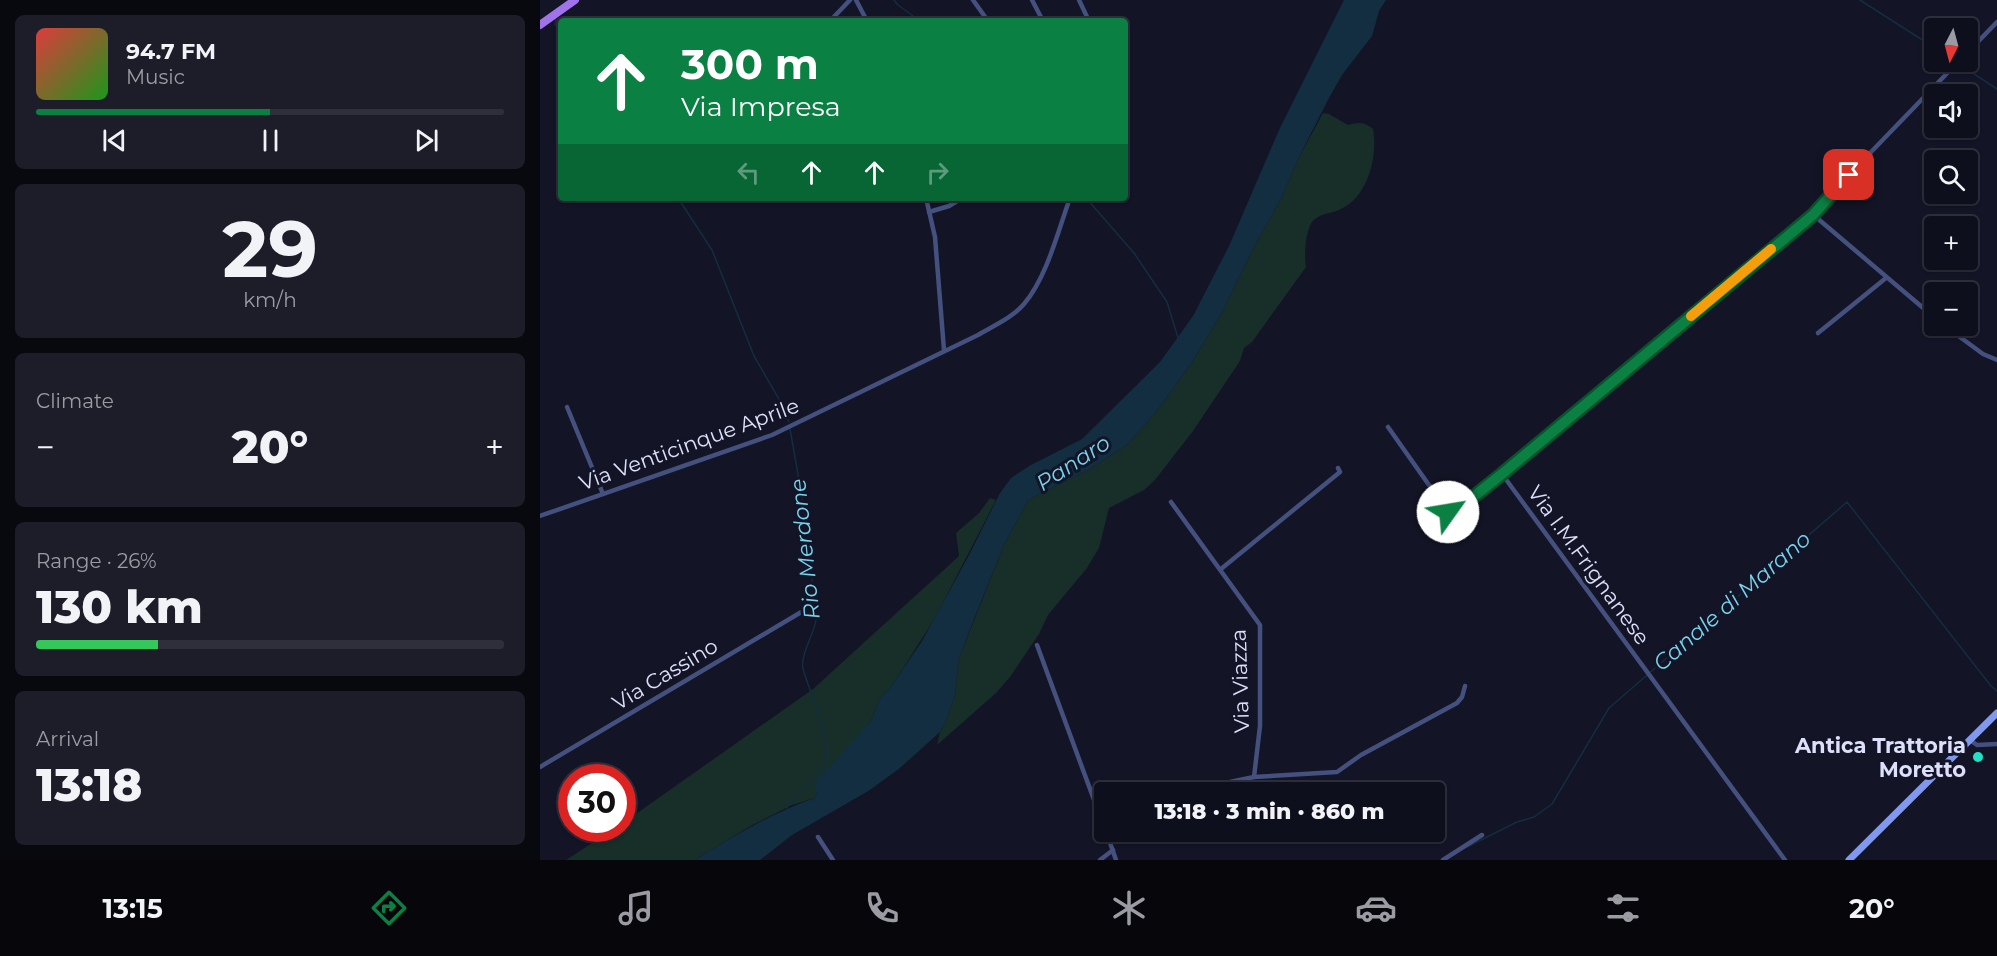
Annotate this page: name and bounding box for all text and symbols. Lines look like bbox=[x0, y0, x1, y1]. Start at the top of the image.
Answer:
north arrow bbox=[1924, 18, 1978, 72]
map controls bbox=[1924, 18, 1978, 336]
text: 94.7 FM bbox=[126, 38, 216, 65]
text: 300 m bbox=[681, 38, 819, 90]
icon: ahead bbox=[582, 42, 660, 120]
text: Music bbox=[126, 65, 185, 89]
button: sound bbox=[1924, 84, 1978, 138]
text: Via Impresa bbox=[681, 90, 841, 123]
icon: previous bbox=[98, 124, 131, 157]
icon: pause bbox=[254, 124, 287, 157]
icon: next bbox=[410, 124, 443, 157]
pin bbox=[1823, 149, 1874, 200]
button: search bbox=[1924, 150, 1978, 204]
icon: left bbox=[732, 156, 765, 189]
icon: ahead bbox=[795, 156, 828, 189]
icon: ahead bbox=[858, 156, 891, 189]
icon: right bbox=[921, 156, 954, 189]
icon: arrive bbox=[1832, 158, 1865, 191]
text: 29 bbox=[222, 201, 318, 297]
button: + bbox=[1924, 216, 1978, 270]
button: − bbox=[1924, 282, 1978, 336]
text: km/h bbox=[243, 288, 297, 312]
text: Climate bbox=[36, 389, 114, 413]
street label: Via Venticinque Aprile bbox=[576, 393, 802, 495]
text: 20° bbox=[232, 419, 308, 474]
text: − bbox=[36, 427, 55, 467]
text: + bbox=[485, 427, 504, 467]
water label: Panaro bbox=[1031, 429, 1115, 497]
water label: Rio Merdone bbox=[784, 477, 826, 621]
position arrow bbox=[1416, 480, 1480, 544]
street label: Via I.M.Frignanese bbox=[1523, 480, 1655, 650]
water label: Canale di Marano bbox=[1648, 525, 1816, 677]
text: Range · 26% bbox=[36, 549, 157, 573]
text: 130 km bbox=[36, 579, 203, 634]
street label: Via Viazza bbox=[1226, 629, 1254, 733]
street label: Via Cassino bbox=[608, 633, 722, 715]
text: Arrival bbox=[36, 727, 99, 751]
place label: Antica Trattoria Moretto bbox=[1794, 733, 1966, 782]
marker: Antica Trattoria Moretto bbox=[1971, 750, 1985, 764]
text: 13:18 bbox=[36, 757, 142, 812]
speed limit sign: 30 bbox=[558, 764, 636, 842]
text: 13:18 · 3 min · 860 m bbox=[1154, 798, 1385, 825]
icon: directions bbox=[368, 887, 410, 929]
icon: music bbox=[615, 887, 657, 929]
icon: phone bbox=[861, 887, 903, 929]
icon: climate bbox=[1108, 887, 1150, 929]
icon: car bbox=[1355, 887, 1397, 929]
icon: filters bbox=[1602, 887, 1644, 929]
text: 13:15 bbox=[102, 892, 163, 925]
text: 20° bbox=[1849, 892, 1895, 925]

